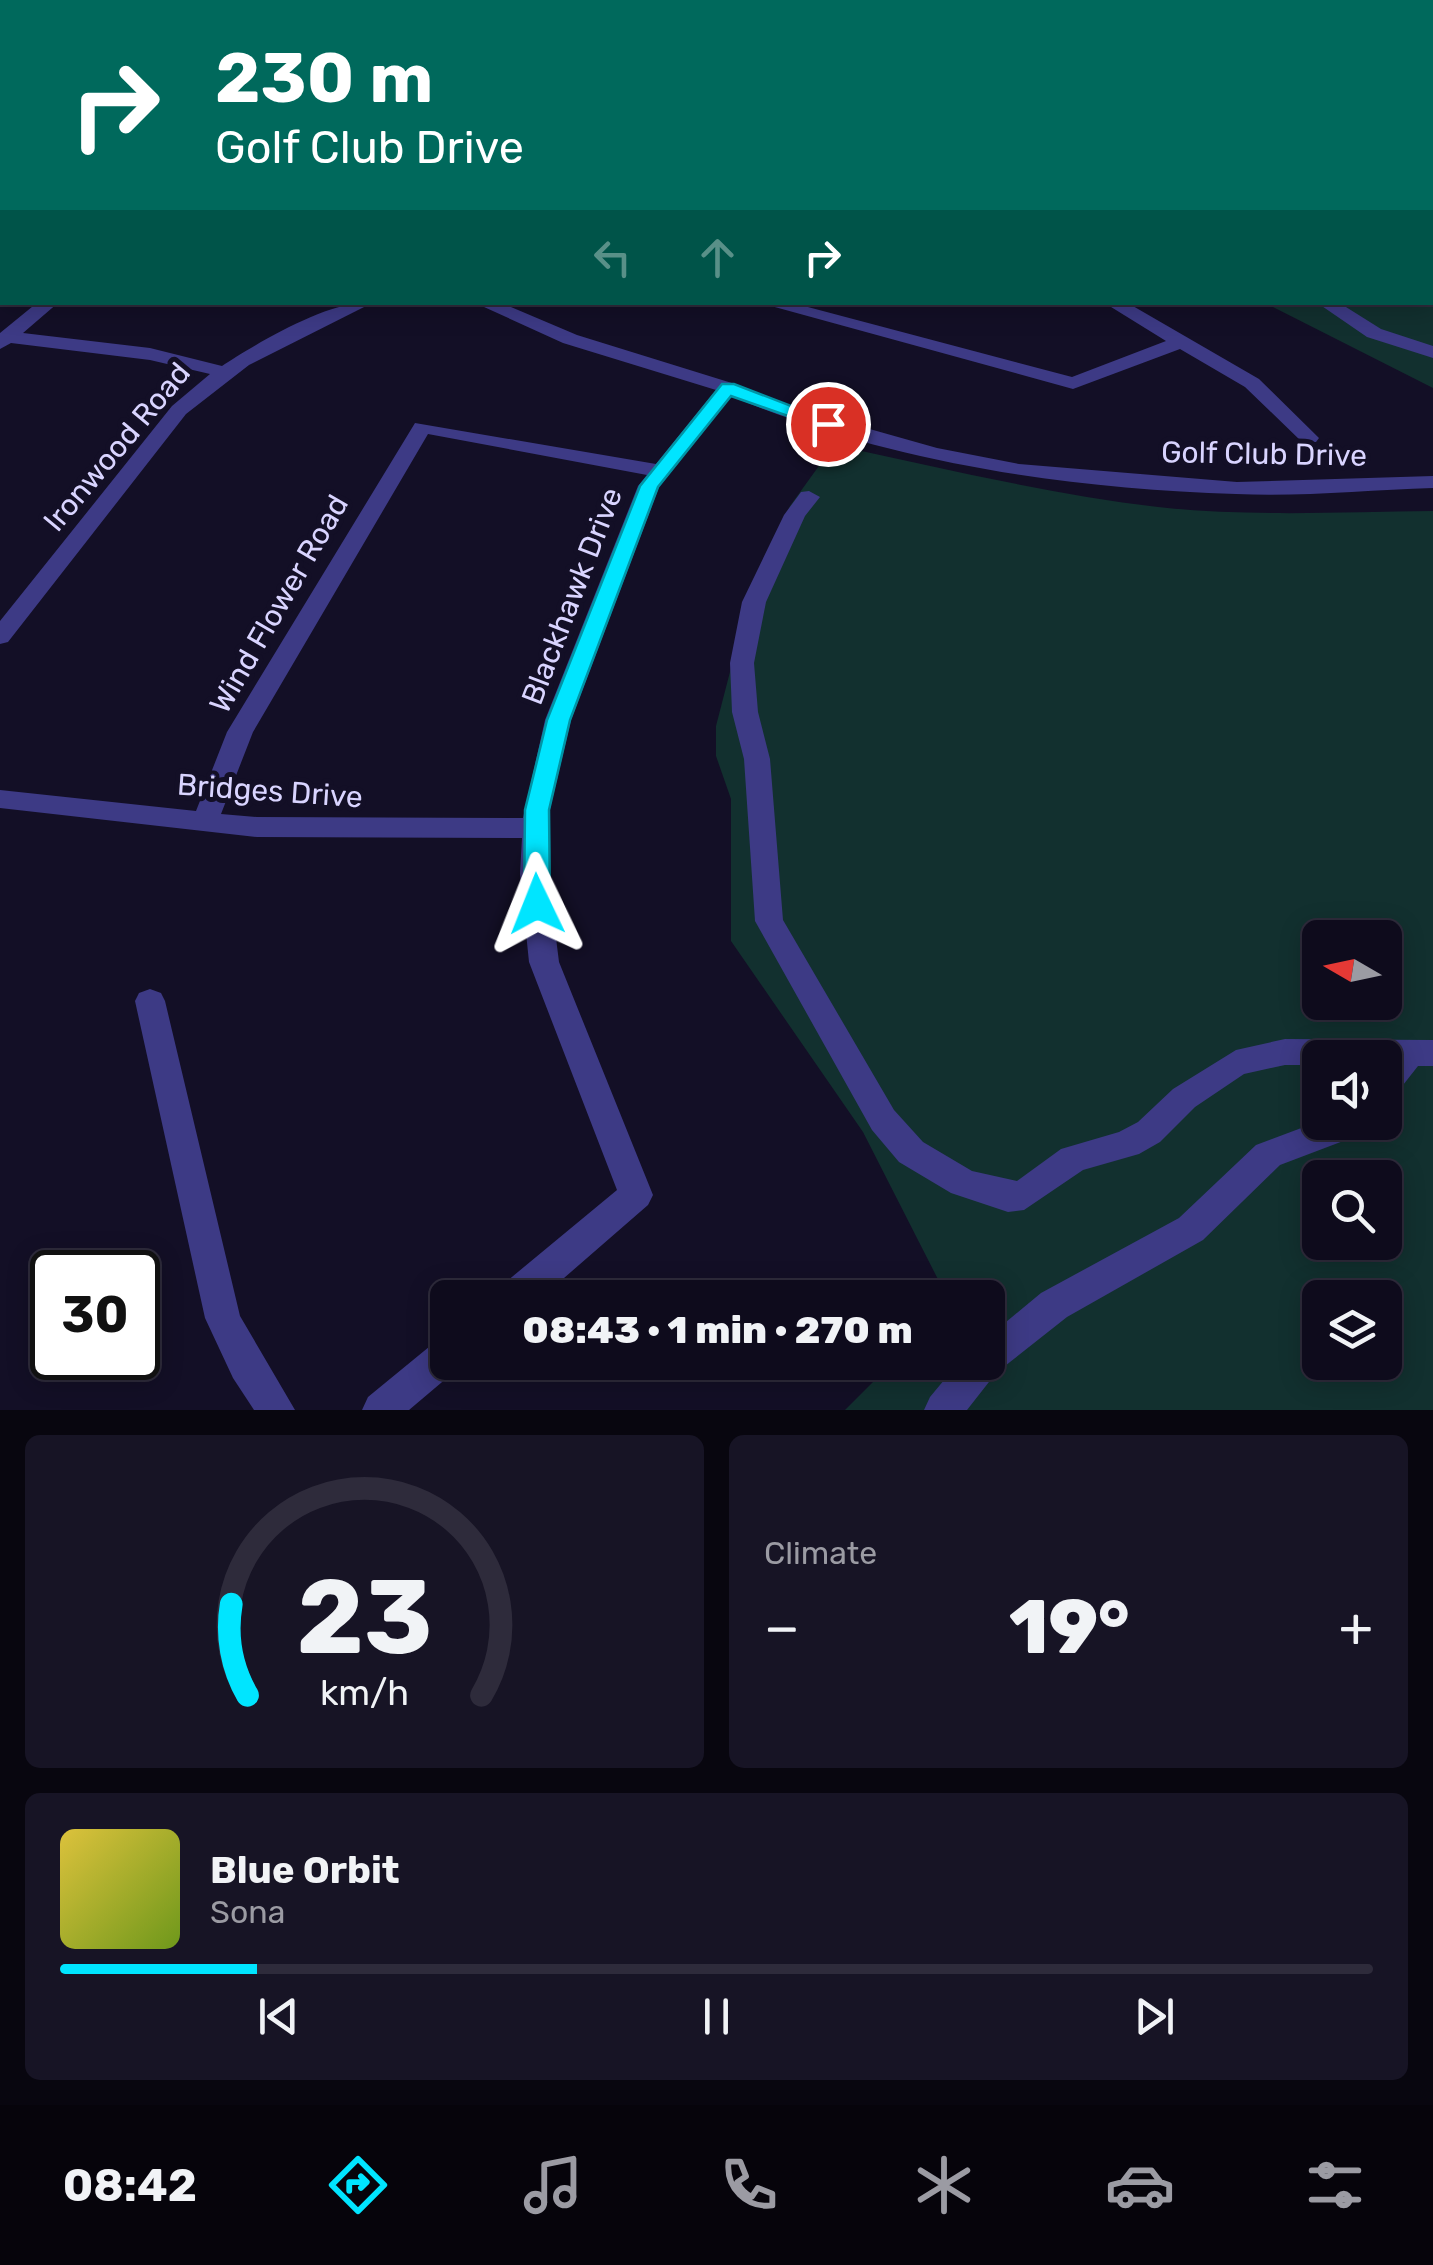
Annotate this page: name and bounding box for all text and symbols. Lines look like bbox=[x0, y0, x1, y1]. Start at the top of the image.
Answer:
text: 230 m bbox=[215, 37, 433, 120]
icon: right bbox=[50, 40, 180, 170]
text: Golf Club Drive bbox=[215, 121, 524, 174]
icon: left bbox=[585, 230, 640, 285]
icon: ahead bbox=[690, 230, 745, 285]
icon: right bbox=[795, 230, 850, 285]
street label: Ironwood Road bbox=[36, 355, 198, 539]
pin bbox=[786, 382, 871, 467]
icon: arrive bbox=[801, 397, 856, 452]
street label: Golf Club Drive bbox=[1161, 434, 1367, 474]
street label: Blackhawk Drive bbox=[514, 482, 630, 710]
street label: Wind Flower Road bbox=[202, 489, 356, 719]
street label: Bridges Drive bbox=[176, 767, 364, 815]
position arrow bbox=[485, 852, 589, 956]
north arrow bbox=[1302, 920, 1402, 1020]
map controls bbox=[1302, 920, 1402, 1380]
button: sound bbox=[1302, 1040, 1402, 1140]
button: search bbox=[1302, 1160, 1402, 1260]
speed limit sign: 30 bbox=[30, 1250, 160, 1380]
button: layers bbox=[1302, 1280, 1402, 1380]
text: 08:43 · 1 min · 270 m bbox=[522, 1307, 913, 1353]
text: Climate bbox=[764, 1534, 877, 1572]
text: 23 bbox=[296, 1556, 433, 1679]
text: 19° bbox=[1009, 1583, 1130, 1672]
text: − bbox=[764, 1595, 800, 1660]
text: + bbox=[1339, 1595, 1373, 1660]
text: km/h bbox=[320, 1672, 409, 1714]
text: Blue Orbit bbox=[210, 1847, 400, 1893]
text: Sona bbox=[210, 1893, 285, 1931]
icon: previous bbox=[251, 1989, 306, 2044]
icon: pause bbox=[689, 1989, 744, 2044]
icon: next bbox=[1127, 1989, 1182, 2044]
icon: directions bbox=[323, 2150, 393, 2220]
icon: music bbox=[518, 2150, 588, 2220]
icon: phone bbox=[714, 2150, 784, 2220]
icon: climate bbox=[909, 2150, 979, 2220]
icon: car bbox=[1105, 2150, 1175, 2220]
icon: filters bbox=[1300, 2150, 1370, 2220]
text: 08:42 bbox=[63, 2159, 197, 2212]

